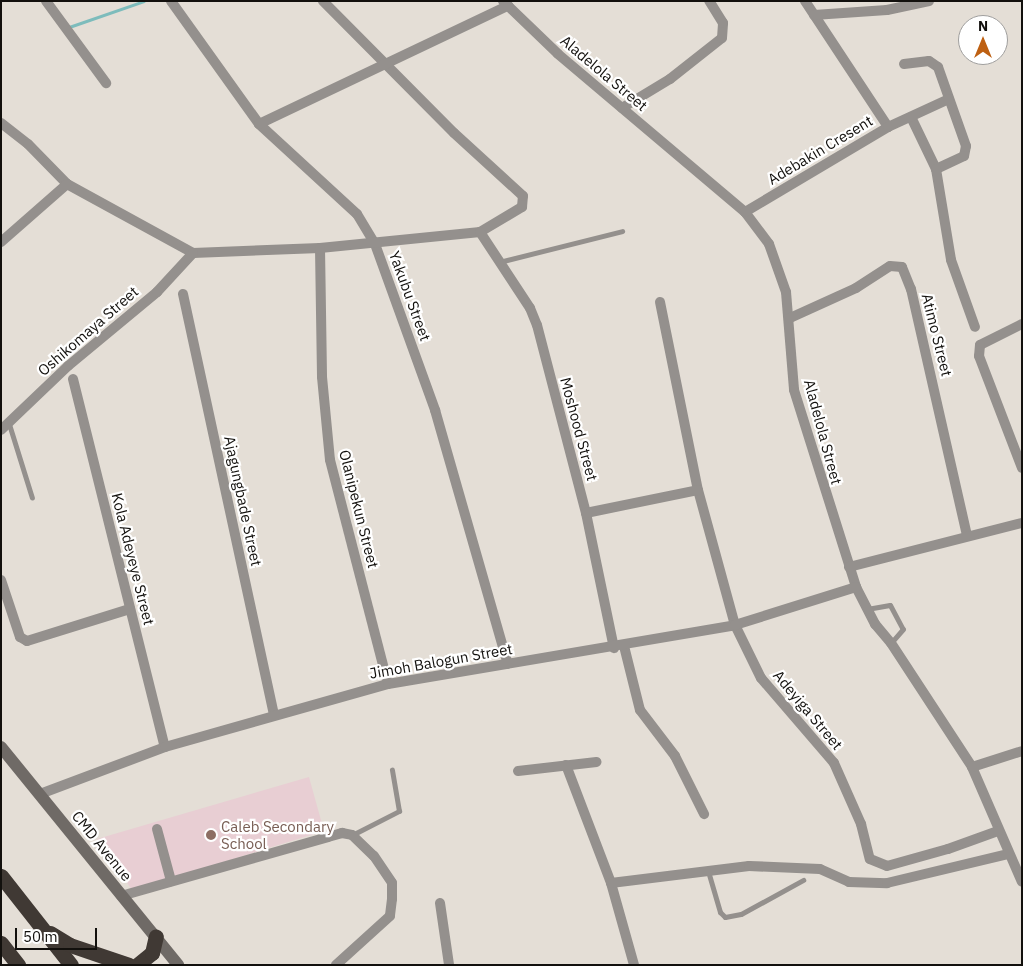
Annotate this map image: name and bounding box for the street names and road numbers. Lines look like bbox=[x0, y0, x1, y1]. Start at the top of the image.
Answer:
street label: Aladelola Street bbox=[557, 31, 651, 115]
street label: Adebakin Cresent bbox=[764, 112, 876, 188]
street label: Yakubu Street bbox=[385, 249, 435, 343]
street label: Oshikomaya Street bbox=[34, 282, 142, 380]
street label: Atimo Street bbox=[918, 292, 956, 378]
street label: Moshood Street bbox=[557, 375, 601, 483]
street label: Aladelola Street bbox=[800, 378, 846, 486]
street label: Ajagungbade Street bbox=[220, 434, 266, 568]
street label: Olanipekun Street bbox=[336, 448, 382, 570]
street label: Kola Adeyeye Street bbox=[108, 491, 158, 627]
street label: Jimoh Balogun Street bbox=[368, 640, 514, 682]
street label: Adeyiga Street bbox=[770, 667, 846, 753]
street label: CMD Avenue bbox=[68, 807, 136, 885]

